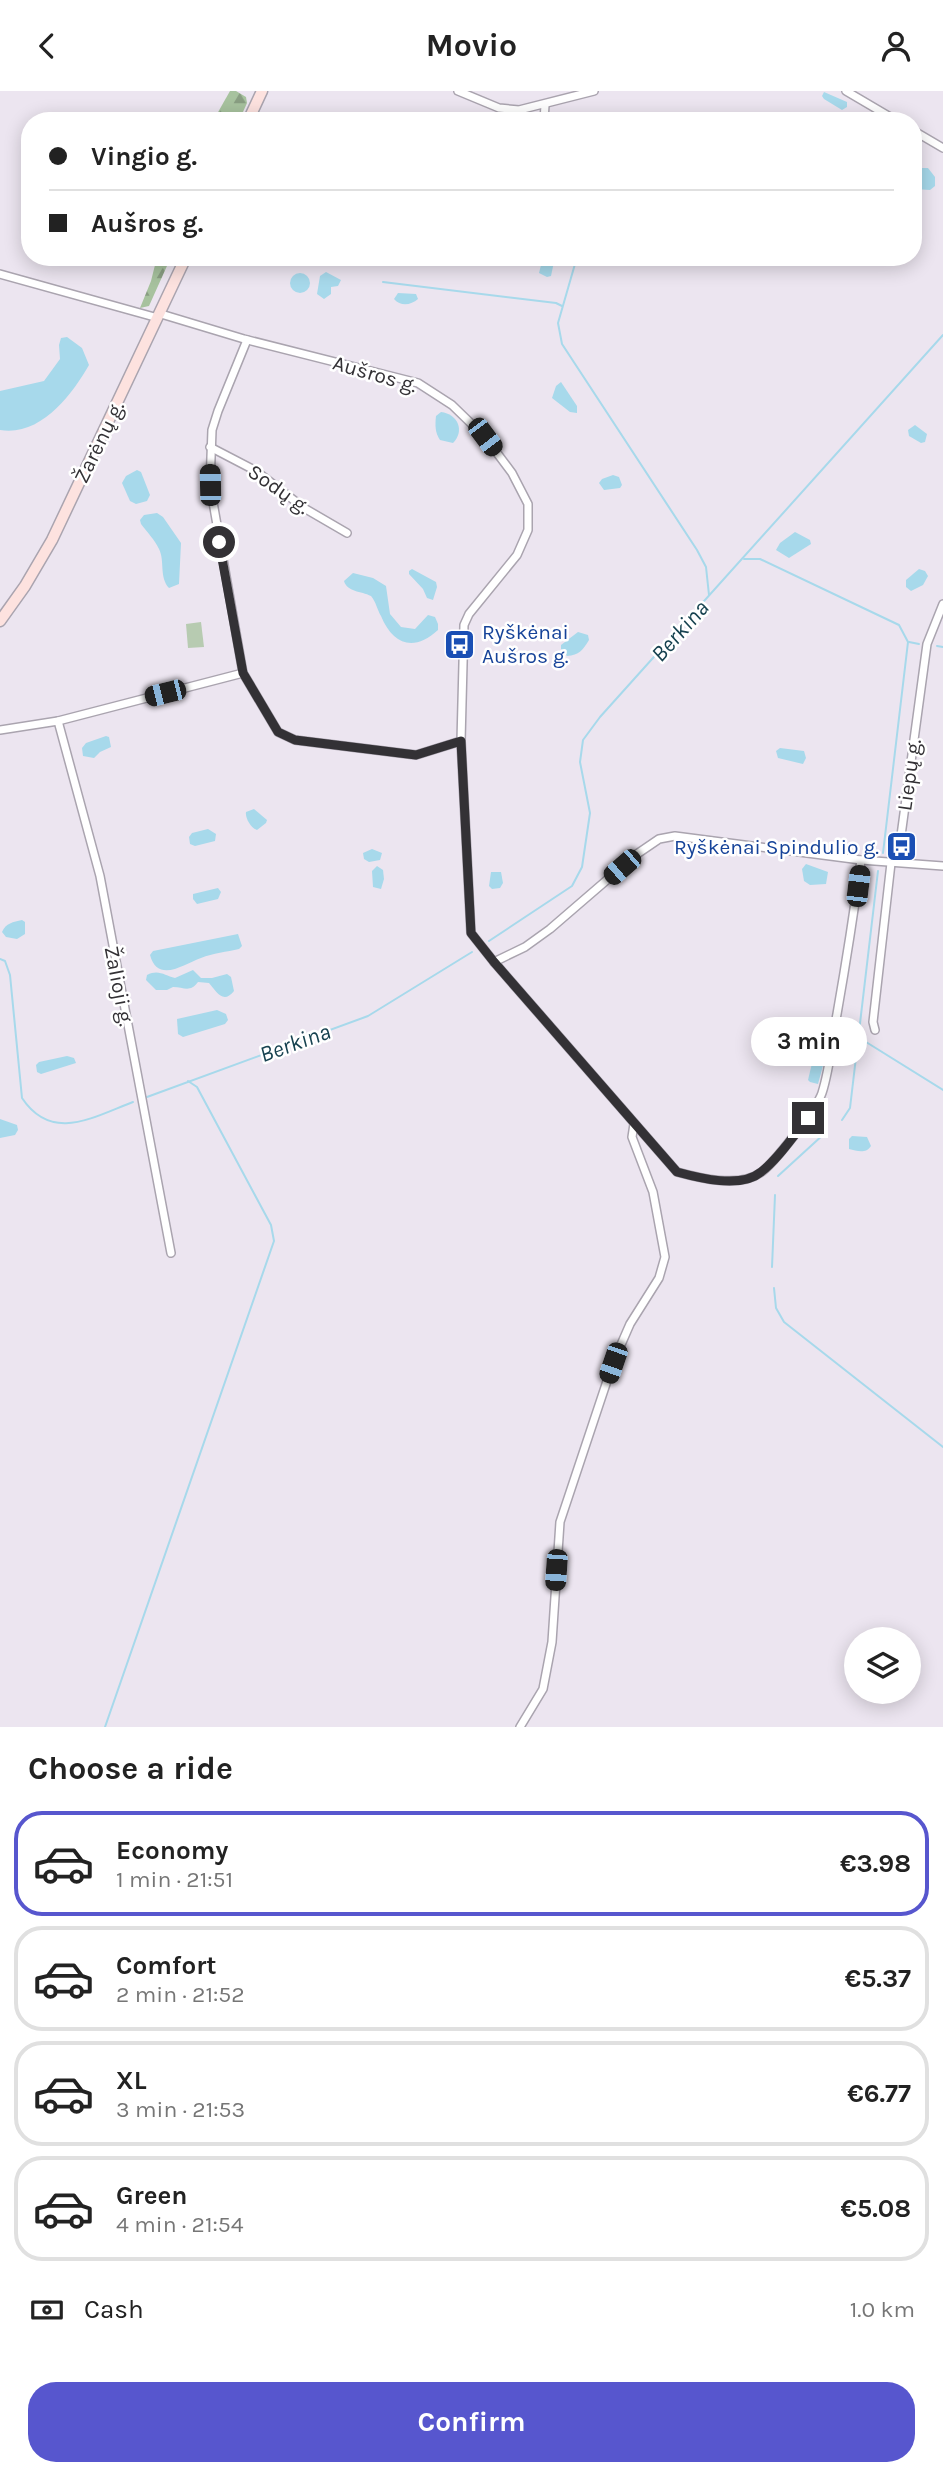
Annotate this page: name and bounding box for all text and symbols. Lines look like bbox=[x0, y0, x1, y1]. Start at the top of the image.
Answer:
icon: back bbox=[28, 27, 66, 65]
text: Movio bbox=[426, 27, 517, 64]
icon: person bbox=[877, 27, 915, 65]
text: Vingio g. bbox=[91, 141, 197, 172]
text: Aušros g. bbox=[91, 208, 203, 239]
street label: Aušros g. bbox=[330, 351, 420, 398]
street label: Žarėnų g. bbox=[69, 397, 129, 487]
car bbox=[464, 414, 507, 460]
street label: Sodų g. bbox=[243, 459, 315, 519]
car bbox=[200, 464, 221, 506]
route start bbox=[203, 526, 235, 558]
water label: Berkina bbox=[645, 595, 715, 667]
place label: Ryškėnai Aušros g. bbox=[482, 620, 569, 668]
bus stop icon: Ryškėnai Aušros g. bbox=[442, 627, 476, 661]
car bbox=[143, 678, 188, 708]
street label: Liepų g. bbox=[892, 737, 926, 813]
bus stop icon: Ryškėnai Spindulio g. bbox=[885, 830, 919, 864]
place label: Ryškėnai Spindulio g. bbox=[674, 835, 879, 859]
car bbox=[600, 845, 645, 889]
car bbox=[846, 864, 871, 908]
street label: Žalioji g. bbox=[99, 944, 139, 1028]
callout: 3 min bbox=[750, 1017, 866, 1065]
water label: Berkina bbox=[256, 1018, 334, 1068]
text: 3 min bbox=[777, 1028, 841, 1055]
route end bbox=[792, 1102, 824, 1134]
car bbox=[597, 1340, 630, 1386]
car bbox=[545, 1548, 568, 1592]
map controls bbox=[844, 1627, 921, 1704]
button: layers bbox=[844, 1627, 921, 1704]
text: Choose a ride bbox=[28, 1750, 233, 1787]
icon: car bbox=[32, 1832, 95, 1895]
text: Economy bbox=[116, 1835, 228, 1866]
text: €3.98 bbox=[840, 1848, 911, 1879]
text: 1 min · 21:51 bbox=[116, 1866, 233, 1893]
icon: car bbox=[32, 1947, 95, 2010]
text: Comfort bbox=[116, 1950, 217, 1981]
text: €5.37 bbox=[845, 1963, 911, 1994]
text: 2 min · 21:52 bbox=[116, 1981, 245, 2008]
icon: car bbox=[32, 2062, 95, 2125]
text: XL bbox=[116, 2065, 147, 2096]
text: €6.77 bbox=[847, 2078, 911, 2109]
text: 3 min · 21:53 bbox=[116, 2096, 245, 2123]
icon: car bbox=[32, 2177, 95, 2240]
text: Green bbox=[116, 2180, 188, 2211]
text: €5.08 bbox=[841, 2193, 911, 2224]
text: 4 min · 21:54 bbox=[116, 2211, 244, 2238]
icon: cash bbox=[28, 2291, 66, 2329]
text: Cash bbox=[84, 2294, 144, 2325]
text: 1.0 km bbox=[850, 2296, 915, 2323]
button: Confirm bbox=[28, 2382, 915, 2462]

